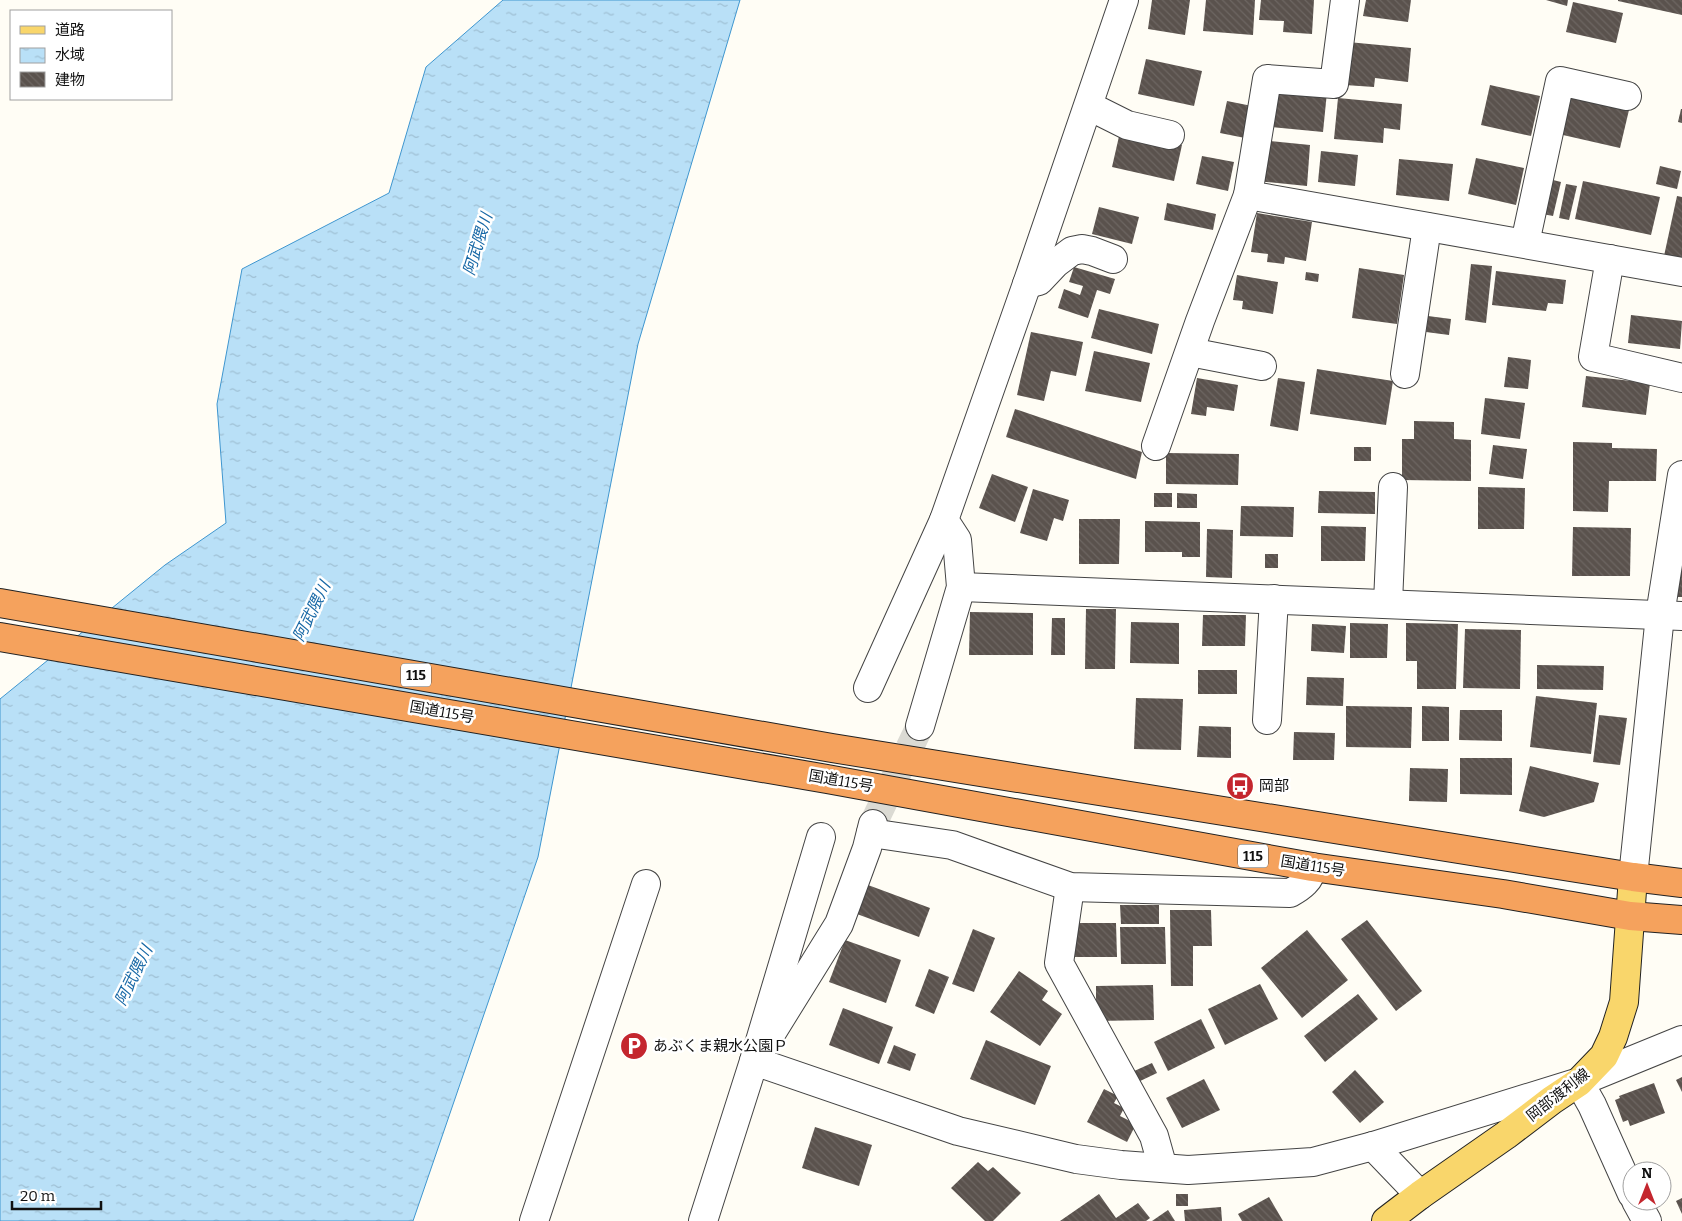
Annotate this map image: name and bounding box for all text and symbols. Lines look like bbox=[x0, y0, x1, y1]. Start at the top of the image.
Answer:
legend bbox=[10, 10, 172, 100]
text: 道路 bbox=[55, 21, 85, 39]
text: 水域 bbox=[55, 46, 85, 64]
text: 建物 bbox=[55, 71, 85, 89]
water label: 阿武隈川 bbox=[459, 209, 497, 278]
water label: 阿武隈川 bbox=[289, 577, 335, 644]
road number: 115 bbox=[401, 664, 431, 686]
street label: 国道115号 bbox=[408, 697, 476, 727]
street label: 国道115号 bbox=[807, 766, 875, 796]
bus stop icon: 岡部 bbox=[1225, 771, 1255, 801]
place label: 岡部 bbox=[1259, 777, 1289, 795]
road number: 115 bbox=[1238, 844, 1268, 868]
street label: 国道115号 bbox=[1279, 852, 1347, 880]
water label: 阿武隈川 bbox=[111, 941, 157, 1008]
parking icon: あぶくま親水公園Ｐ bbox=[619, 1031, 649, 1061]
place label: あぶくま親水公園Ｐ bbox=[653, 1037, 788, 1055]
street label: 岡部渡利線 bbox=[1523, 1065, 1593, 1125]
north arrow bbox=[1622, 1161, 1672, 1211]
text: N bbox=[1642, 1165, 1653, 1182]
scale bar bbox=[12, 1178, 101, 1210]
text: 20 m bbox=[20, 1187, 56, 1205]

